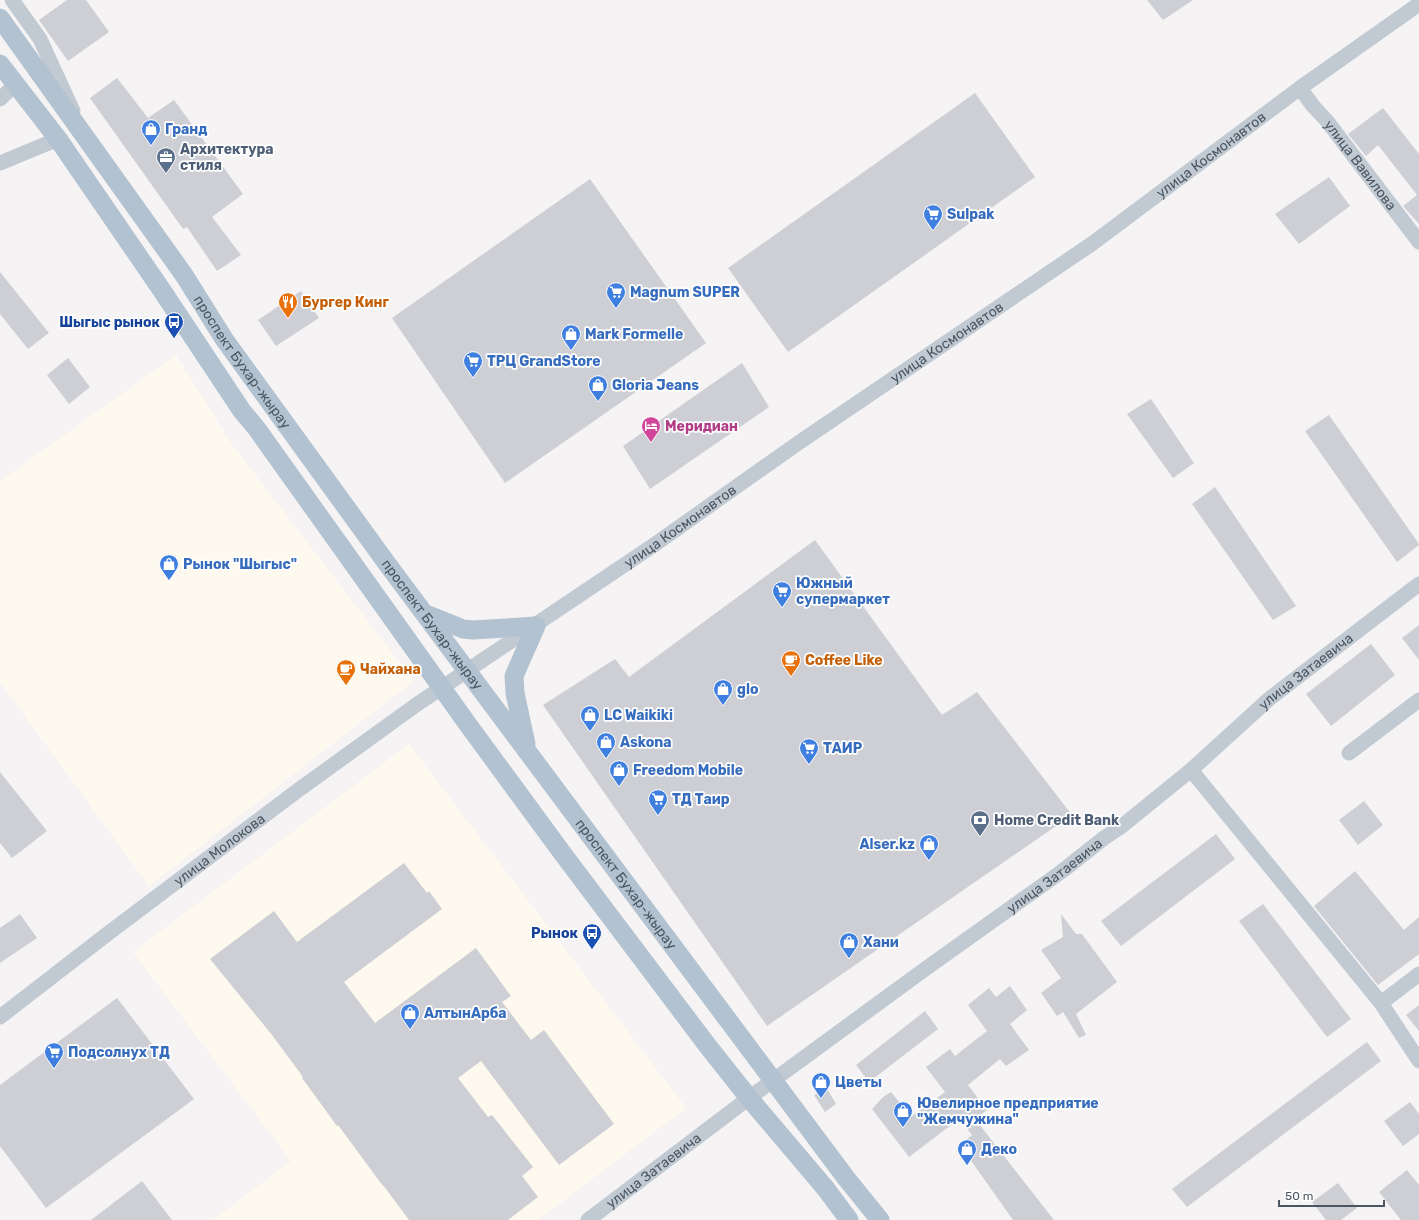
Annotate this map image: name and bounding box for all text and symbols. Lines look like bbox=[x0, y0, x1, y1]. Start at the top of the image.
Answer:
street label: улица Космонавтов bbox=[1153, 108, 1270, 202]
street label: улица Вавилова bbox=[1320, 117, 1400, 214]
shop icon: Гранд bbox=[140, 118, 162, 146]
place label: Гранд bbox=[165, 121, 207, 138]
place label: Архитектура стиля bbox=[180, 141, 274, 174]
office icon: Архитектура стиля bbox=[155, 146, 177, 174]
supermarket icon: Sulpak bbox=[922, 203, 944, 231]
place label: Sulpak bbox=[947, 206, 995, 223]
supermarket icon: Magnum SUPER bbox=[605, 281, 627, 309]
place label: Magnum SUPER bbox=[630, 284, 740, 301]
restaurant icon: Бургер Кинг bbox=[277, 291, 299, 319]
street label: проспект Бухар-жырау bbox=[190, 292, 295, 433]
place label: Бургер Кинг bbox=[302, 294, 389, 311]
street label: улица Космонавтов bbox=[887, 298, 1007, 387]
bus stop icon: Шыгыс рынок bbox=[163, 311, 185, 339]
place label: Шыгыс рынок bbox=[59, 314, 161, 331]
shop icon: Mark Formelle bbox=[560, 323, 582, 351]
place label: Mark Formelle bbox=[585, 326, 683, 343]
supermarket icon: ТРЦ GrandStore bbox=[462, 350, 484, 378]
place label: ТРЦ GrandStore bbox=[487, 353, 601, 370]
shop icon: Gloria Jeans bbox=[587, 374, 609, 402]
place label: Gloria Jeans bbox=[612, 377, 699, 394]
hotel icon: Меридиан bbox=[640, 415, 662, 443]
place label: Меридиан bbox=[665, 418, 738, 435]
street label: улица Космонавтов bbox=[621, 481, 740, 572]
shop icon: Рынок "Шыгыс" bbox=[158, 553, 180, 581]
place label: Рынок "Шыгыс" bbox=[183, 556, 297, 573]
street label: проспект Бухар-жырау bbox=[378, 556, 487, 694]
place label: Южный супермаркет bbox=[796, 575, 890, 608]
supermarket icon: Южный супермаркет bbox=[771, 580, 793, 608]
street label: улица Затаевича bbox=[1255, 630, 1356, 713]
cafe icon: Coffee Like bbox=[780, 649, 802, 677]
place label: Coffee Like bbox=[805, 652, 883, 669]
cafe icon: Чайхана bbox=[335, 658, 357, 686]
place label: Чайхана bbox=[360, 661, 421, 678]
shop icon: glo bbox=[712, 678, 734, 706]
place label: glo bbox=[737, 681, 758, 698]
shop icon: LC Waikiki bbox=[579, 704, 601, 732]
place label: LC Waikiki bbox=[604, 707, 673, 724]
shop icon: Askona bbox=[595, 731, 617, 759]
place label: Askona bbox=[620, 734, 671, 751]
supermarket icon: ТАИР bbox=[798, 737, 820, 765]
place label: ТАИР bbox=[823, 740, 863, 757]
shop icon: Freedom Mobile bbox=[608, 759, 630, 787]
place label: Freedom Mobile bbox=[633, 762, 743, 779]
supermarket icon: ТД Таир bbox=[647, 788, 669, 816]
place label: ТД Таир bbox=[672, 791, 730, 808]
bank icon: Home Credit Bank bbox=[969, 809, 991, 837]
street label: улица Молокова bbox=[171, 810, 269, 890]
place label: Home Credit Bank bbox=[994, 812, 1120, 829]
street label: проспект Бухар-жырау bbox=[572, 816, 680, 953]
shop icon: Alser.kz bbox=[918, 833, 940, 861]
street label: улица Затаевича bbox=[1004, 835, 1106, 917]
place label: Alser.kz bbox=[859, 836, 915, 853]
bus stop icon: Рынок bbox=[581, 922, 603, 950]
place label: Рынок bbox=[531, 925, 579, 942]
shop icon: Хани bbox=[838, 931, 860, 959]
place label: Хани bbox=[863, 934, 899, 951]
shop icon: АлтынАрба bbox=[399, 1002, 421, 1030]
place label: АлтынАрба bbox=[424, 1005, 507, 1022]
supermarket icon: Подсолнух ТД bbox=[43, 1041, 65, 1069]
place label: Подсолнух ТД bbox=[68, 1044, 170, 1061]
shop icon: Цветы bbox=[810, 1071, 832, 1099]
place label: Цветы bbox=[835, 1074, 882, 1091]
place label: Ювелирное предприятие "Жемчужина" bbox=[917, 1095, 1099, 1128]
shop icon: Ювелирное предприятие "Жемчужина" bbox=[892, 1100, 914, 1128]
street label: улица Затаевича bbox=[603, 1129, 705, 1212]
shop icon: Деко bbox=[956, 1138, 978, 1166]
place label: Деко bbox=[981, 1141, 1017, 1158]
scale bar bbox=[1279, 1182, 1384, 1208]
text: 50 m bbox=[1285, 1189, 1313, 1203]

